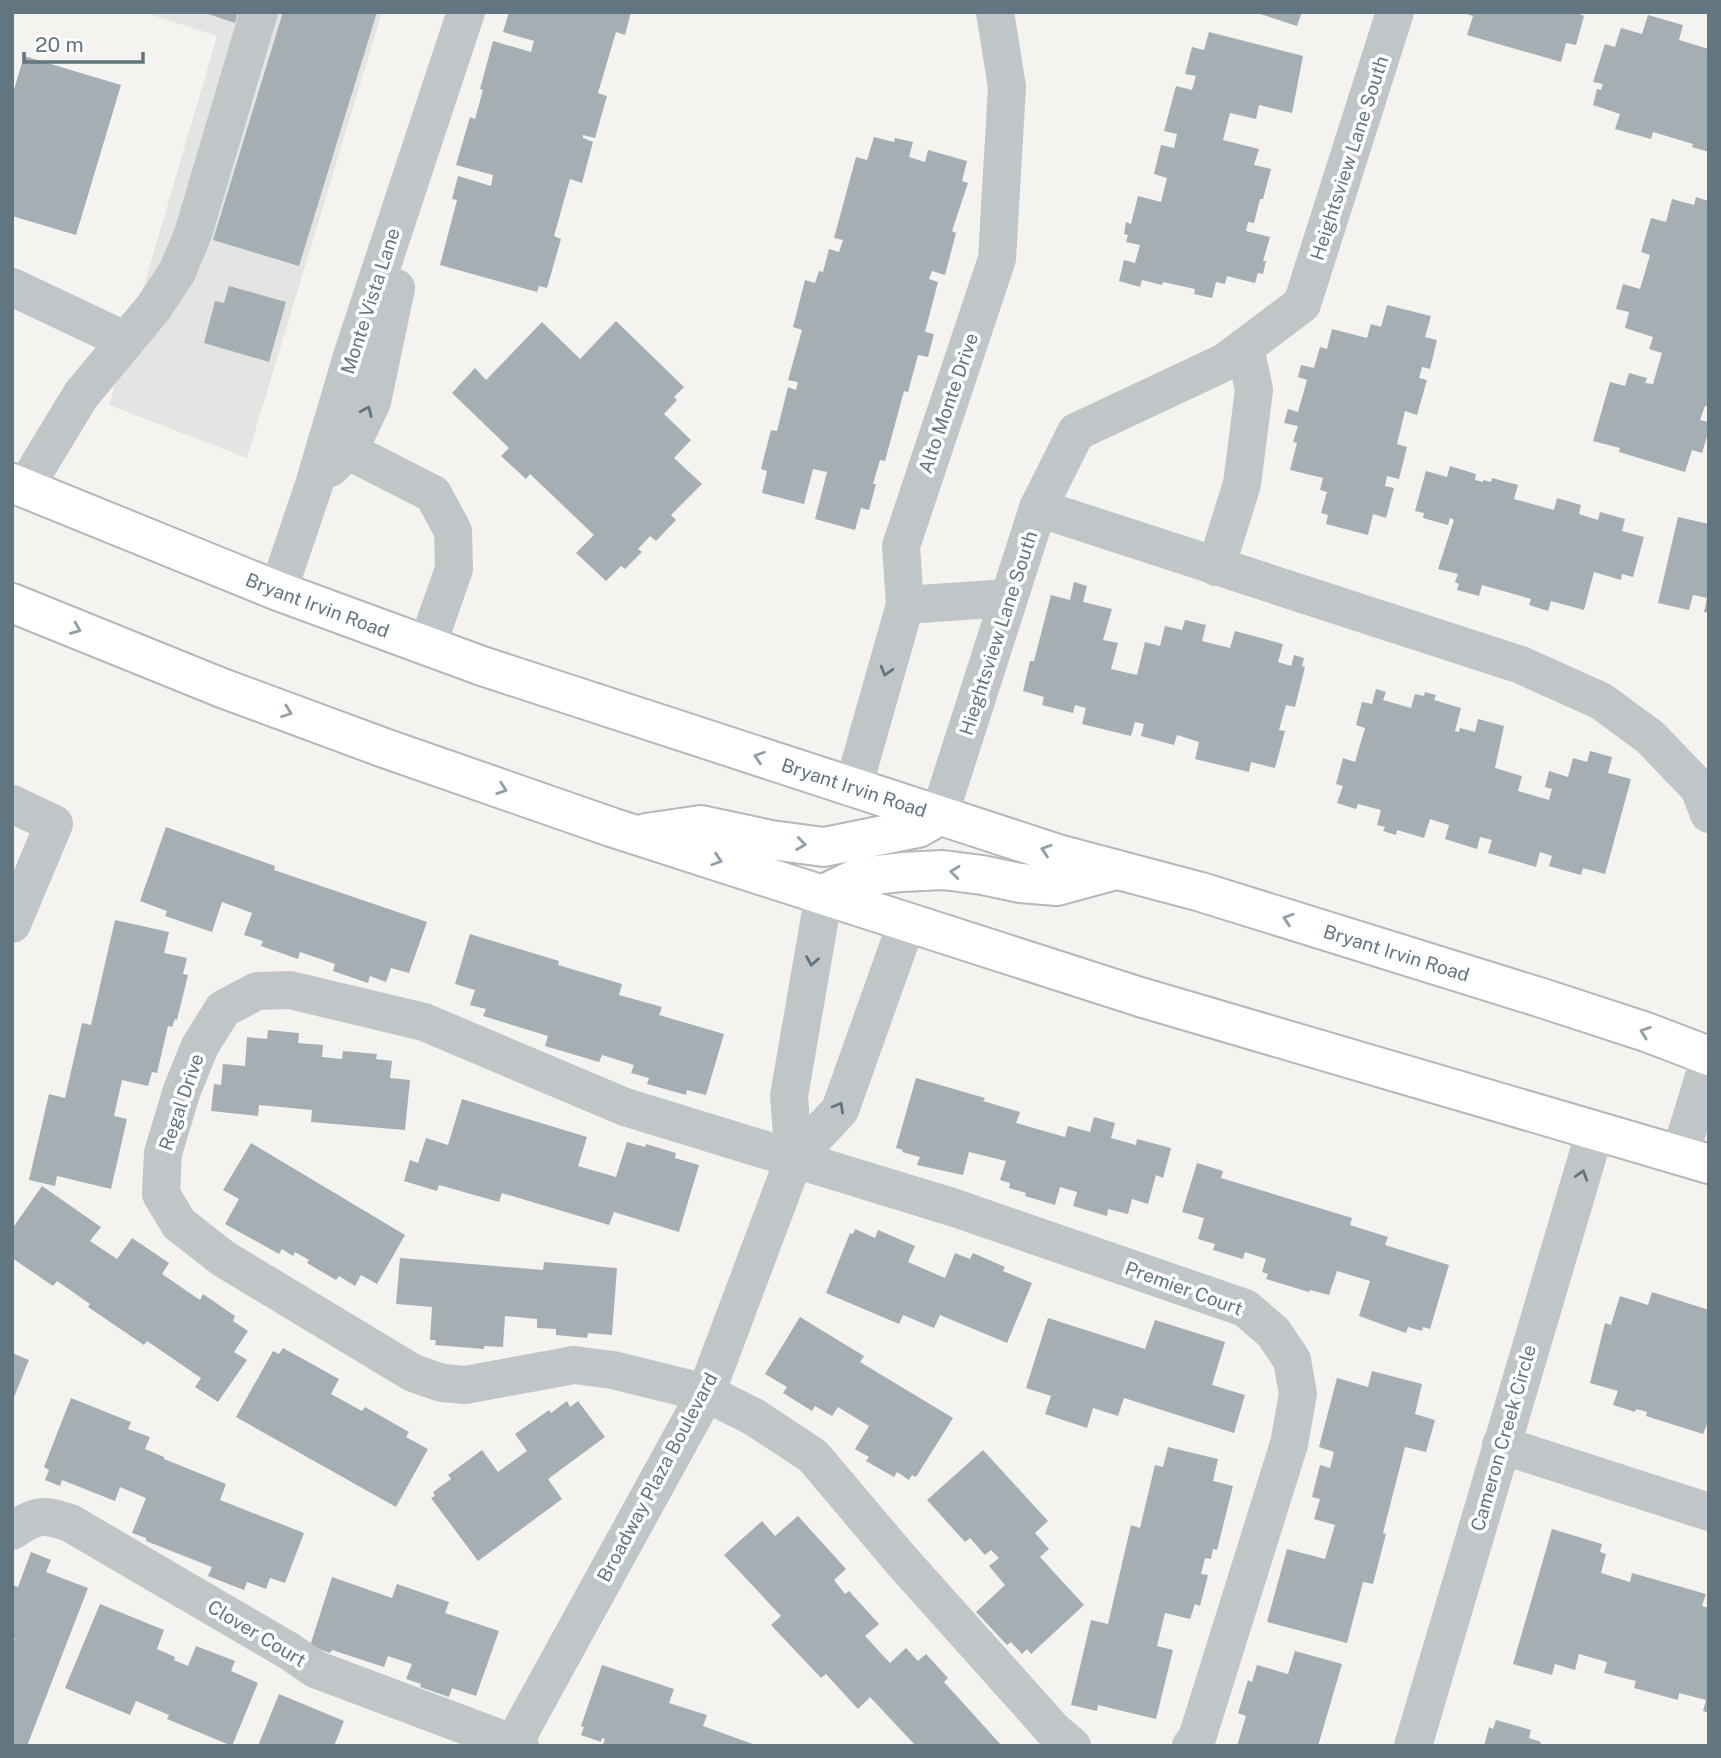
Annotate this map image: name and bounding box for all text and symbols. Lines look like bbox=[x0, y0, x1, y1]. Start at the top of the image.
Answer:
scale bar bbox=[24, 21, 144, 65]
text: 20 m bbox=[35, 32, 84, 57]
street label: Heightsview Lane South bbox=[1306, 53, 1392, 263]
street label: Monte Vista Lane bbox=[336, 225, 404, 377]
street label: Alto Monte Drive bbox=[914, 330, 982, 476]
one-way arrow bbox=[359, 406, 373, 418]
street label: Hieghtsview Lane South bbox=[955, 528, 1041, 738]
street label: Bryant Irvin Road bbox=[242, 568, 392, 642]
one-way arrow bbox=[68, 621, 81, 635]
one-way arrow bbox=[880, 665, 894, 677]
one-way arrow bbox=[281, 704, 293, 718]
one-way arrow bbox=[754, 751, 766, 765]
street label: Bryant Irvin Road bbox=[779, 754, 930, 821]
one-way arrow bbox=[495, 781, 507, 795]
one-way arrow bbox=[795, 836, 806, 851]
one-way arrow bbox=[1040, 843, 1052, 858]
one-way arrow bbox=[711, 852, 723, 867]
one-way arrow bbox=[949, 864, 961, 879]
one-way arrow bbox=[1282, 913, 1294, 927]
street label: Bryant Irvin Road bbox=[1321, 920, 1472, 986]
one-way arrow bbox=[805, 955, 820, 967]
one-way arrow bbox=[1639, 1026, 1651, 1040]
street label: Regal Drive bbox=[154, 1051, 208, 1153]
one-way arrow bbox=[831, 1102, 844, 1115]
one-way arrow bbox=[1574, 1169, 1588, 1182]
street label: Premier Court bbox=[1122, 1257, 1246, 1319]
street label: Cameron Creek Circle bbox=[1466, 1342, 1540, 1534]
street label: Broadway Plaza Boulevard bbox=[592, 1369, 722, 1585]
street label: Clover Court bbox=[204, 1595, 310, 1671]

